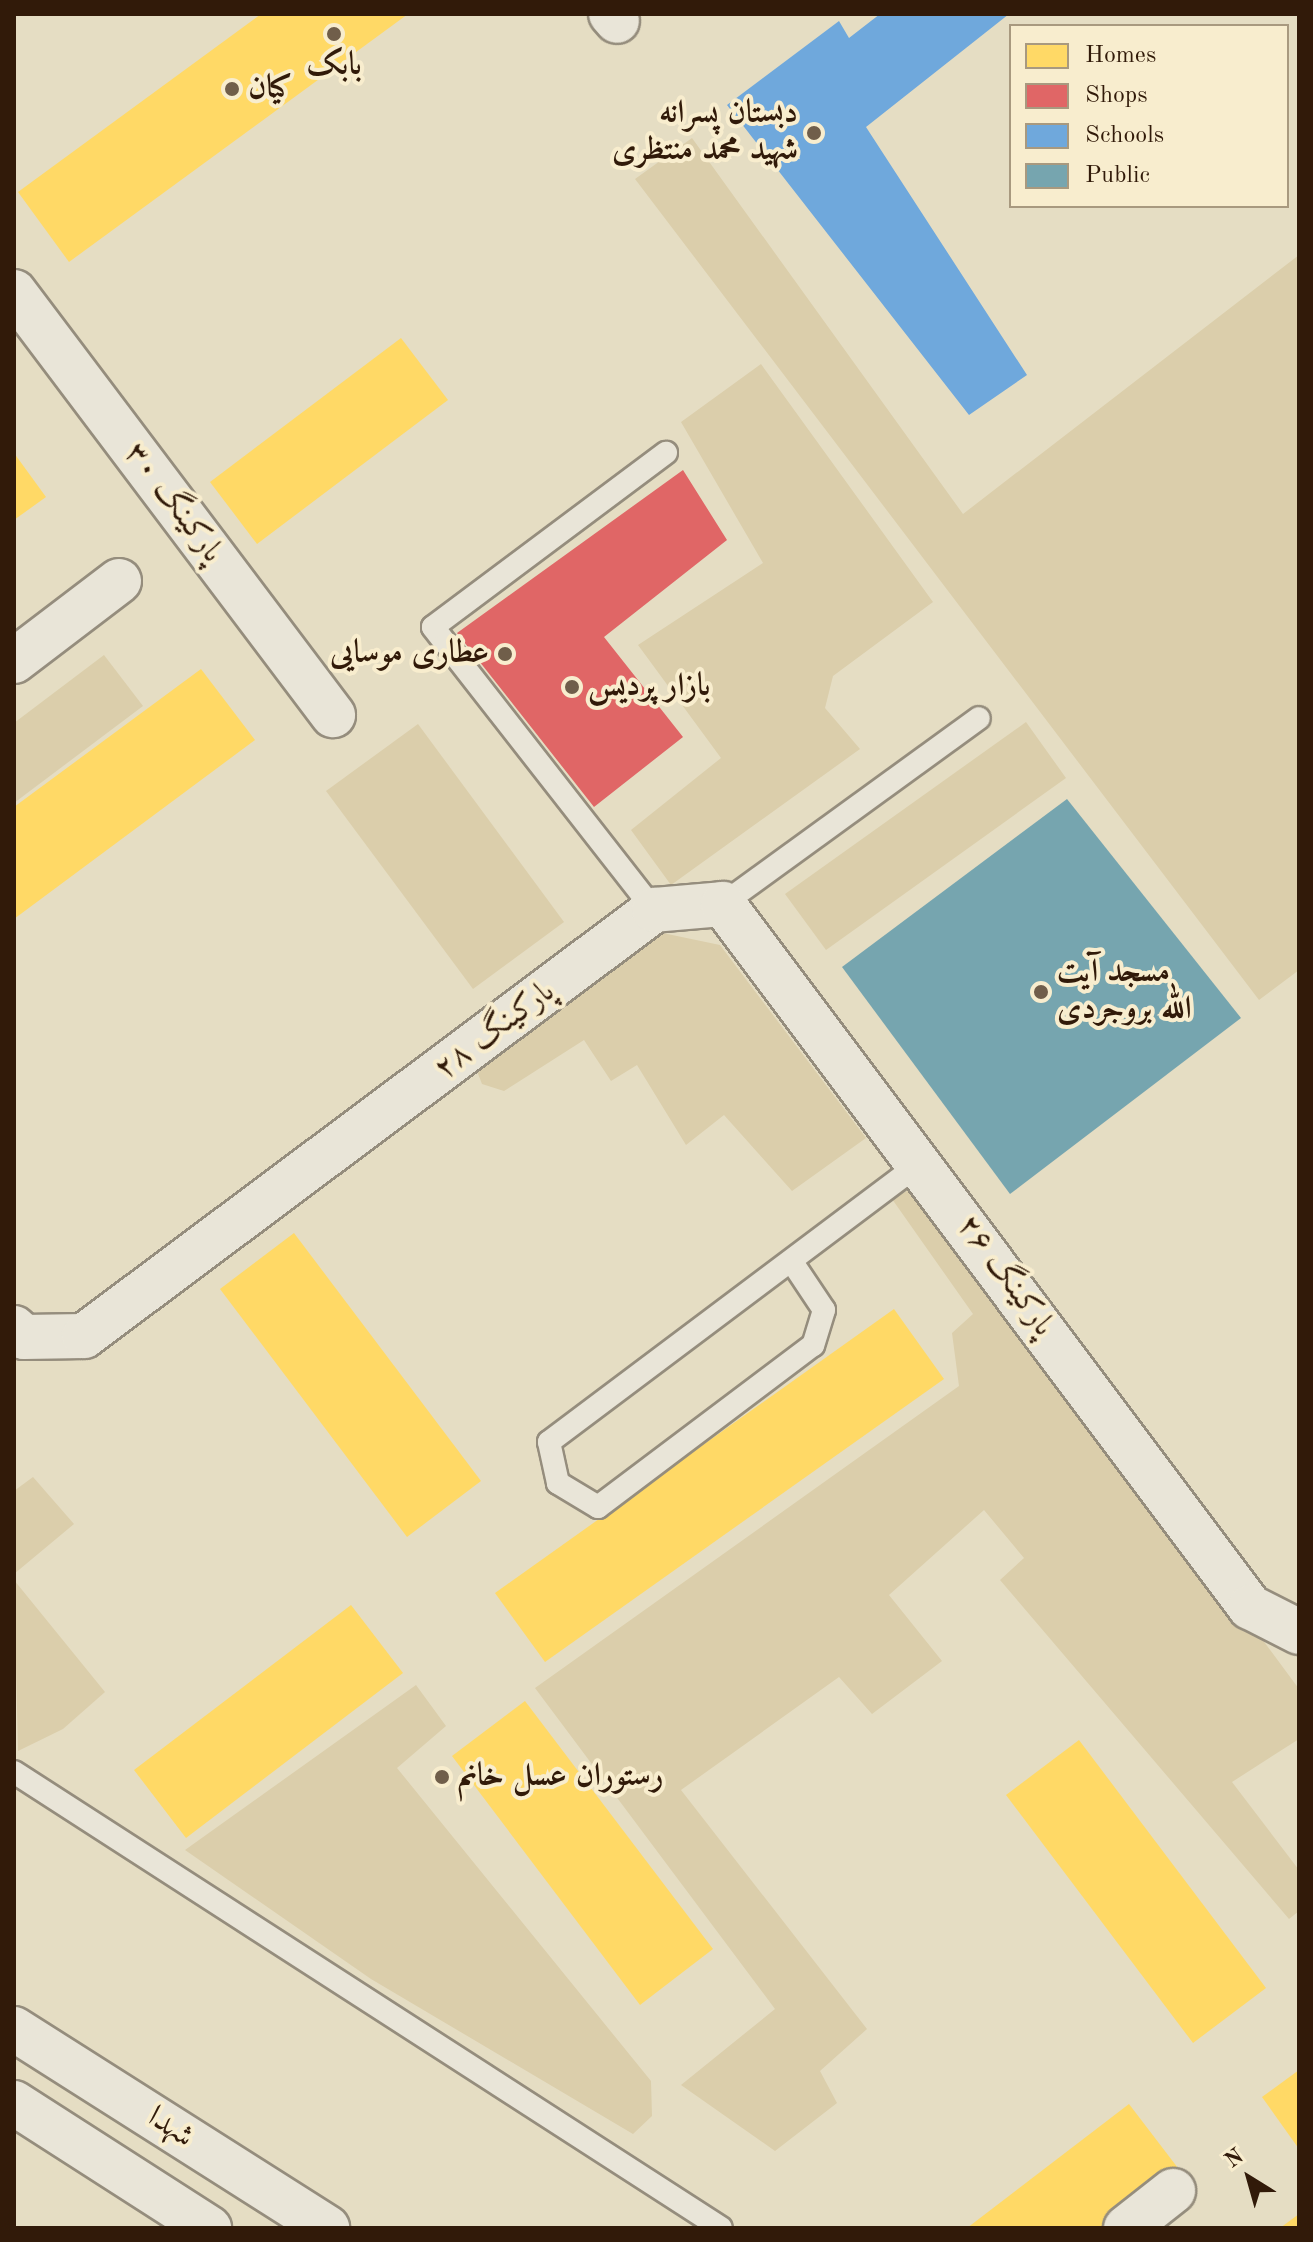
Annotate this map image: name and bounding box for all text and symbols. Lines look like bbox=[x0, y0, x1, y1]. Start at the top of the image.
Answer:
legend bbox=[1009, 24, 1289, 208]
marker: بابک bbox=[325, 25, 343, 43]
text: Homes bbox=[1085, 44, 1156, 68]
place label: بابک bbox=[306, 47, 362, 85]
place label: کیان bbox=[248, 70, 292, 108]
marker: کیان bbox=[223, 80, 241, 98]
text: Shops bbox=[1085, 84, 1148, 108]
place label: دبستان پسرانه شهید محمد منتظری bbox=[612, 96, 798, 171]
marker: دبستان پسرانه شهید محمد منتظری bbox=[805, 124, 823, 142]
text: Schools bbox=[1085, 124, 1164, 148]
text: Public bbox=[1085, 164, 1150, 188]
street label: پارکینگ ۳۰ bbox=[115, 435, 231, 571]
place label: عطاری موسایی bbox=[330, 635, 489, 673]
marker: عطاری موسایی bbox=[496, 645, 514, 663]
place label: بازار پردیس bbox=[588, 668, 710, 706]
marker: بازار پردیس bbox=[563, 678, 581, 696]
place label: مسجد آیت الله بروجردی bbox=[1057, 955, 1192, 1030]
street label: پارکینگ ۲۸ bbox=[427, 973, 563, 1089]
marker: مسجد آیت الله بروجردی bbox=[1032, 983, 1050, 1001]
street label: پارکینگ ۲۶ bbox=[948, 1208, 1062, 1344]
place label: رستوران عسل خانم bbox=[458, 1758, 664, 1796]
marker: رستوران عسل خانم bbox=[433, 1768, 451, 1786]
street label: شهدا bbox=[140, 2099, 200, 2157]
north arrow bbox=[1209, 2138, 1289, 2218]
text: N bbox=[1221, 2145, 1248, 2173]

